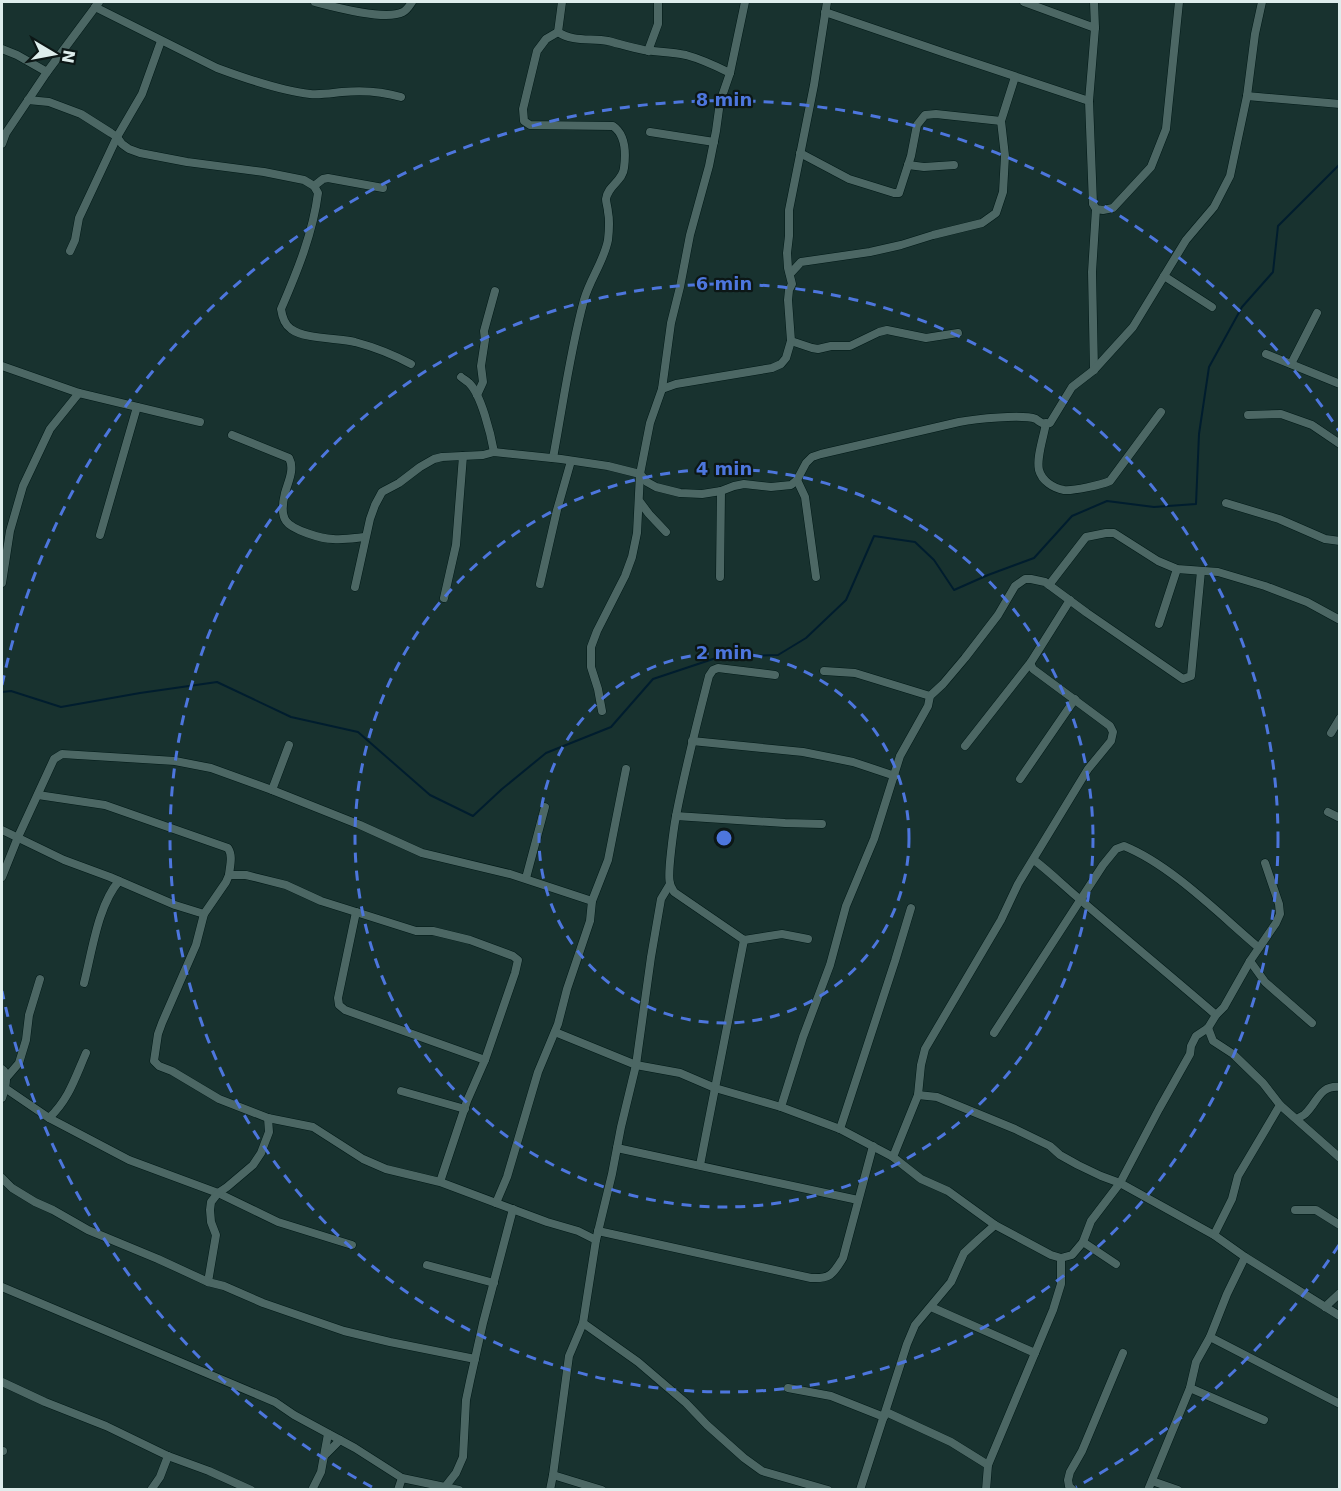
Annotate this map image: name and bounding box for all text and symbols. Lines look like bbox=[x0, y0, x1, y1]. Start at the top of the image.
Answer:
north arrow bbox=[24, 24, 84, 84]
text: N bbox=[58, 48, 79, 65]
text: 8 min bbox=[696, 89, 752, 110]
text: 6 min bbox=[696, 273, 752, 294]
text: 4 min bbox=[696, 458, 752, 479]
text: 2 min bbox=[696, 642, 752, 663]
centre of rings bbox=[714, 828, 734, 848]

